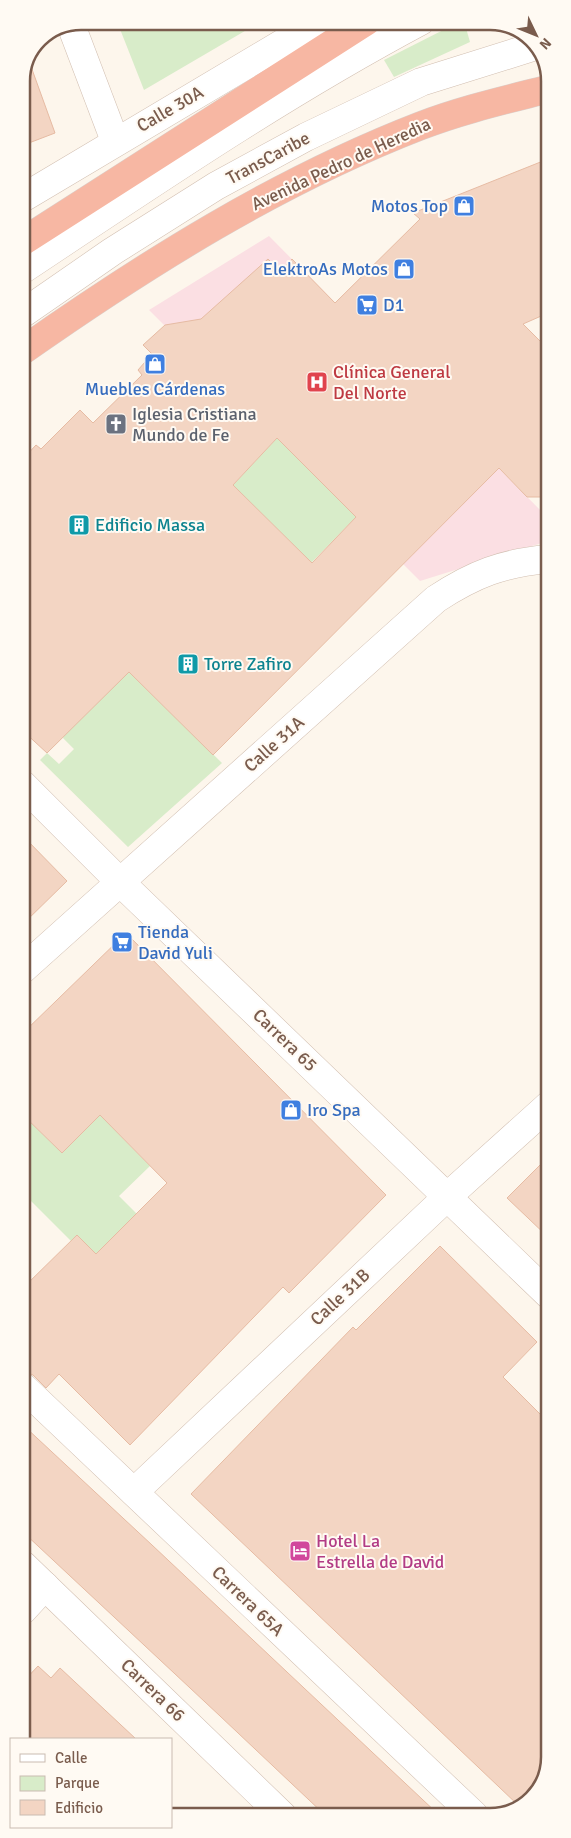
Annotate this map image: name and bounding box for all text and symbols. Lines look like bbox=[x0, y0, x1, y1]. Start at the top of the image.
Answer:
north arrow bbox=[511, 10, 561, 60]
text: N bbox=[536, 34, 555, 53]
street label: Calle 30A bbox=[133, 81, 207, 137]
street label: Avenida Pedro de Heredia bbox=[248, 113, 434, 215]
street label: TransCaribe bbox=[222, 127, 314, 189]
shop icon: Motos Top bbox=[452, 194, 476, 218]
place label: Motos Top bbox=[371, 195, 448, 217]
shop icon: ElektroAs Motos bbox=[392, 257, 416, 281]
place label: ElektroAs Motos bbox=[263, 258, 388, 280]
supermarket icon: D1 bbox=[355, 293, 379, 317]
place label: D1 bbox=[383, 294, 404, 316]
shop icon: Muebles Cárdenas bbox=[143, 352, 167, 376]
place label: Clínica General Del Norte bbox=[333, 361, 451, 404]
hospital icon: Clínica General Del Norte bbox=[305, 370, 329, 394]
place label: Muebles Cárdenas bbox=[85, 378, 225, 400]
place label: Iglesia Cristiana Mundo de Fe bbox=[132, 403, 257, 446]
church icon: Iglesia Cristiana Mundo de Fe bbox=[104, 412, 128, 436]
building icon: Edificio Massa bbox=[67, 513, 91, 537]
place label: Edificio Massa bbox=[95, 514, 205, 536]
building icon: Torre Zafiro bbox=[176, 652, 200, 676]
place label: Torre Zafiro bbox=[204, 653, 292, 675]
street label: Calle 31A bbox=[239, 711, 309, 777]
place label: Tienda David Yuli bbox=[138, 921, 213, 964]
supermarket icon: Tienda David Yuli bbox=[110, 930, 134, 954]
street label: Carrera 65 bbox=[248, 1004, 322, 1076]
shop icon: Iro Spa bbox=[279, 1098, 303, 1122]
place label: Iro Spa bbox=[307, 1099, 361, 1121]
street label: Calle 31B bbox=[306, 1264, 374, 1330]
place label: Hotel La Estrella de David bbox=[316, 1530, 444, 1573]
hotel icon: Hotel La Estrella de David bbox=[288, 1539, 312, 1563]
street label: Carrera 65A bbox=[207, 1561, 289, 1641]
street label: Carrera 66 bbox=[116, 1654, 190, 1726]
legend bbox=[10, 1738, 172, 1828]
text: Calle bbox=[55, 1749, 88, 1767]
text: Parque bbox=[55, 1774, 100, 1792]
text: Edificio bbox=[55, 1799, 103, 1817]

